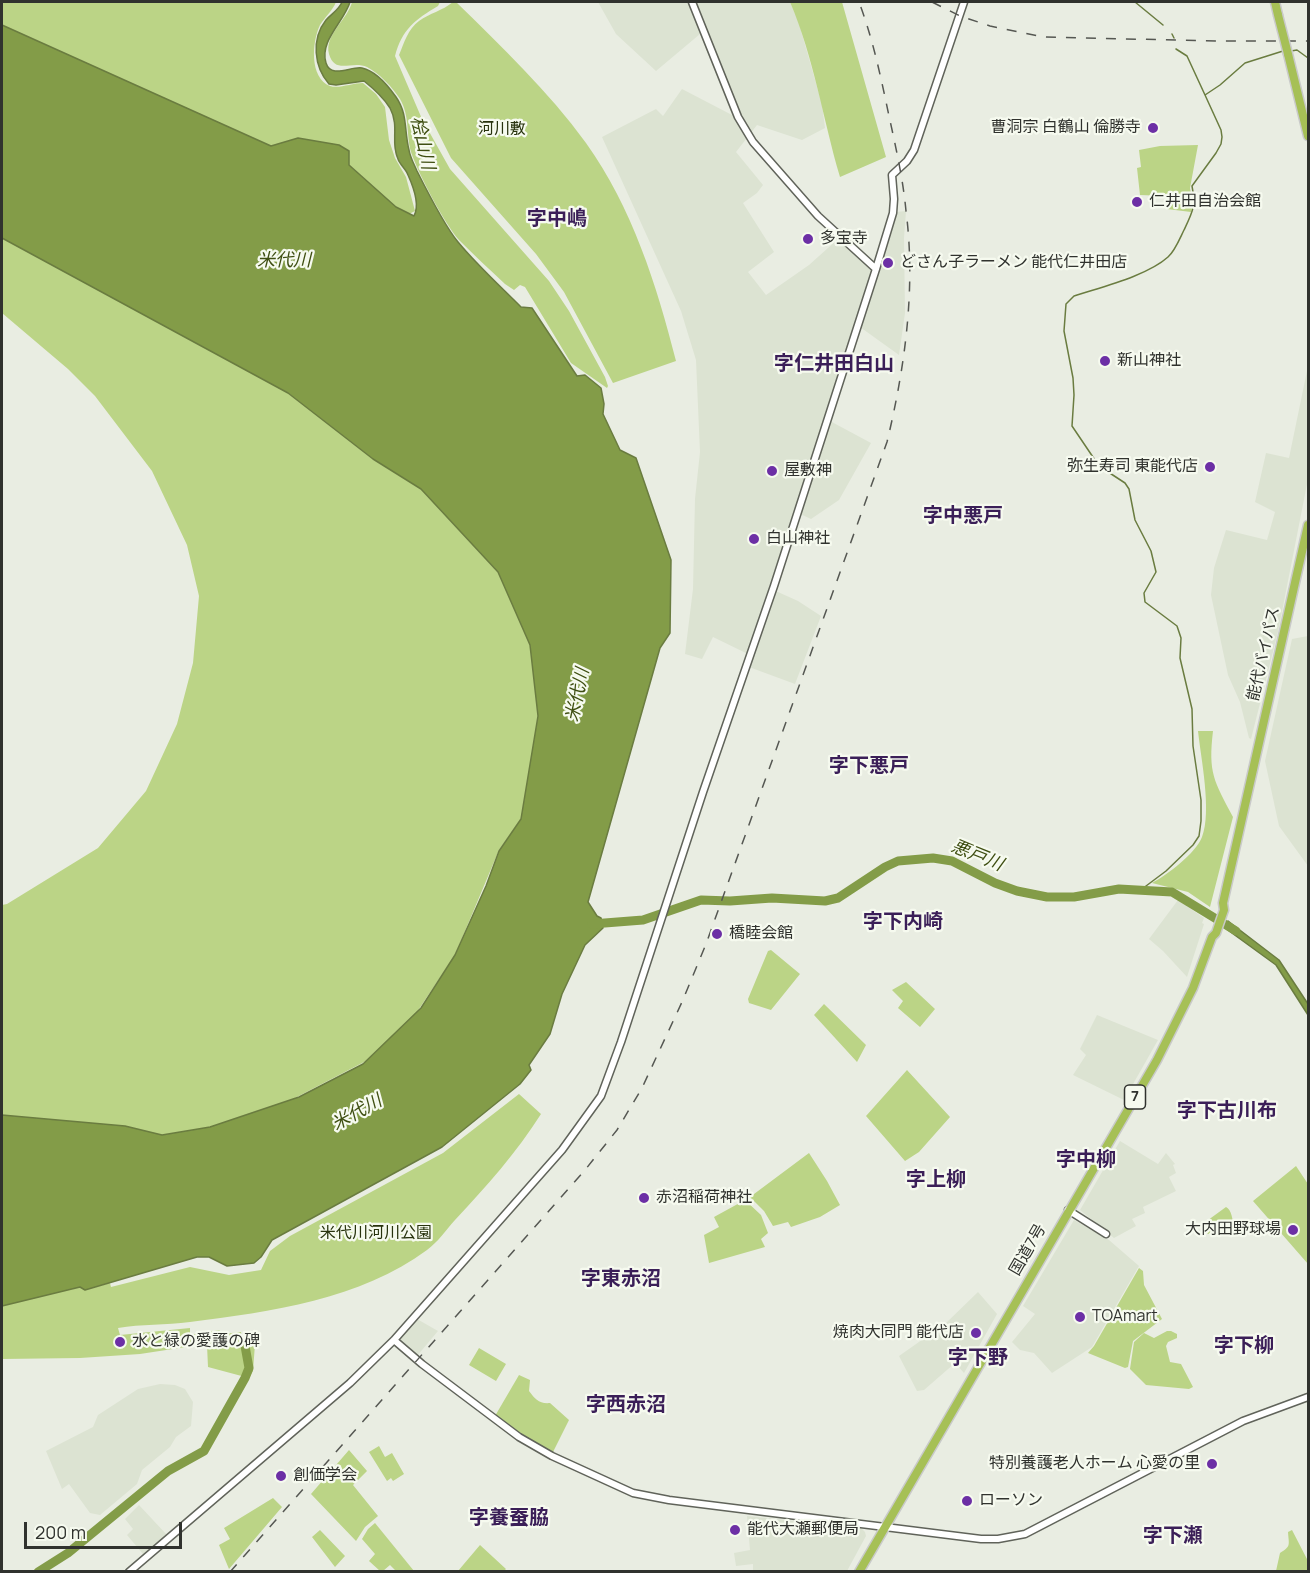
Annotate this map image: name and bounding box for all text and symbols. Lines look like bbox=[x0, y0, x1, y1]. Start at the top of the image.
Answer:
water label: 桧山川 bbox=[405, 114, 439, 172]
place label: 曹洞宗 白鶴山 倫勝寺 bbox=[991, 118, 1141, 138]
park label: 河川敷 bbox=[478, 120, 526, 140]
marker: 曹洞宗 白鶴山 倫勝寺 bbox=[1146, 121, 1160, 135]
place label: 仁井田自治会館 bbox=[1149, 192, 1261, 212]
marker: 仁井田自治会館 bbox=[1130, 195, 1144, 209]
district label: 字中嶋 bbox=[527, 207, 587, 231]
place label: 多宝寺 bbox=[820, 229, 868, 249]
marker: 多宝寺 bbox=[801, 232, 815, 246]
water label: 米代川 bbox=[257, 250, 311, 272]
place label: どさん子ラーメン 能代仁井田店 bbox=[900, 253, 1127, 273]
marker: どさん子ラーメン 能代仁井田店 bbox=[881, 256, 895, 270]
place label: 新山神社 bbox=[1117, 351, 1181, 371]
district label: 字仁井田白山 bbox=[774, 352, 894, 376]
marker: 新山神社 bbox=[1098, 354, 1112, 368]
place label: 弥生寿司 東能代店 bbox=[1067, 457, 1198, 477]
marker: 弥生寿司 東能代店 bbox=[1203, 460, 1217, 474]
place label: 屋敷神 bbox=[784, 461, 832, 481]
marker: 屋敷神 bbox=[765, 464, 779, 478]
district label: 字中悪戸 bbox=[923, 504, 1003, 528]
place label: 白山神社 bbox=[766, 529, 830, 549]
marker: 白山神社 bbox=[747, 532, 761, 546]
street label: 能代バイパス bbox=[1244, 605, 1284, 703]
water label: 米代川 bbox=[562, 666, 594, 724]
district label: 字下悪戸 bbox=[829, 754, 909, 778]
water label: 悪戸川 bbox=[948, 836, 1006, 876]
district label: 字下内崎 bbox=[863, 910, 943, 934]
place label: 橋睦会館 bbox=[729, 924, 793, 944]
marker: 橋睦会館 bbox=[710, 927, 724, 941]
road number: 7 bbox=[1124, 1085, 1146, 1109]
water label: 米代川 bbox=[328, 1090, 386, 1136]
district label: 字下古川布 bbox=[1177, 1099, 1277, 1123]
district label: 字中柳 bbox=[1056, 1148, 1116, 1172]
district label: 字上柳 bbox=[906, 1168, 966, 1192]
place label: 赤沼稲荷神社 bbox=[656, 1188, 752, 1208]
marker: 赤沼稲荷神社 bbox=[637, 1191, 651, 1205]
place label: 大内田野球場 bbox=[1185, 1220, 1281, 1240]
street label: 国道7号 bbox=[1006, 1221, 1050, 1279]
marker: 大内田野球場 bbox=[1286, 1223, 1300, 1237]
park label: 米代川河川公園 bbox=[320, 1224, 432, 1244]
district label: 字東赤沼 bbox=[581, 1267, 661, 1291]
place label: TOAmart bbox=[1092, 1307, 1158, 1327]
marker: TOAmart bbox=[1073, 1310, 1087, 1324]
place label: 焼肉大同門 能代店 bbox=[833, 1323, 964, 1343]
marker: 焼肉大同門 能代店 bbox=[969, 1326, 983, 1340]
place label: 水と緑の愛護の碑 bbox=[132, 1332, 260, 1352]
district label: 字下柳 bbox=[1214, 1334, 1274, 1358]
marker: 水と緑の愛護の碑 bbox=[113, 1335, 127, 1349]
district label: 字下野 bbox=[948, 1346, 1008, 1370]
district label: 字西赤沼 bbox=[586, 1393, 666, 1417]
place label: 特別養護老人ホーム 心愛の里 bbox=[989, 1454, 1200, 1474]
marker: 特別養護老人ホーム 心愛の里 bbox=[1205, 1457, 1219, 1471]
place label: 創価学会 bbox=[293, 1466, 357, 1486]
marker: 創価学会 bbox=[274, 1469, 288, 1483]
place label: ローソン bbox=[979, 1491, 1043, 1511]
marker: ローソン bbox=[960, 1494, 974, 1508]
district label: 字養蚕脇 bbox=[469, 1506, 549, 1530]
scale bar bbox=[27, 1510, 184, 1548]
text: 200 m bbox=[35, 1520, 86, 1544]
place label: 能代大瀬郵便局 bbox=[747, 1520, 859, 1540]
marker: 能代大瀬郵便局 bbox=[728, 1523, 742, 1537]
district label: 字下瀬 bbox=[1143, 1524, 1203, 1548]

